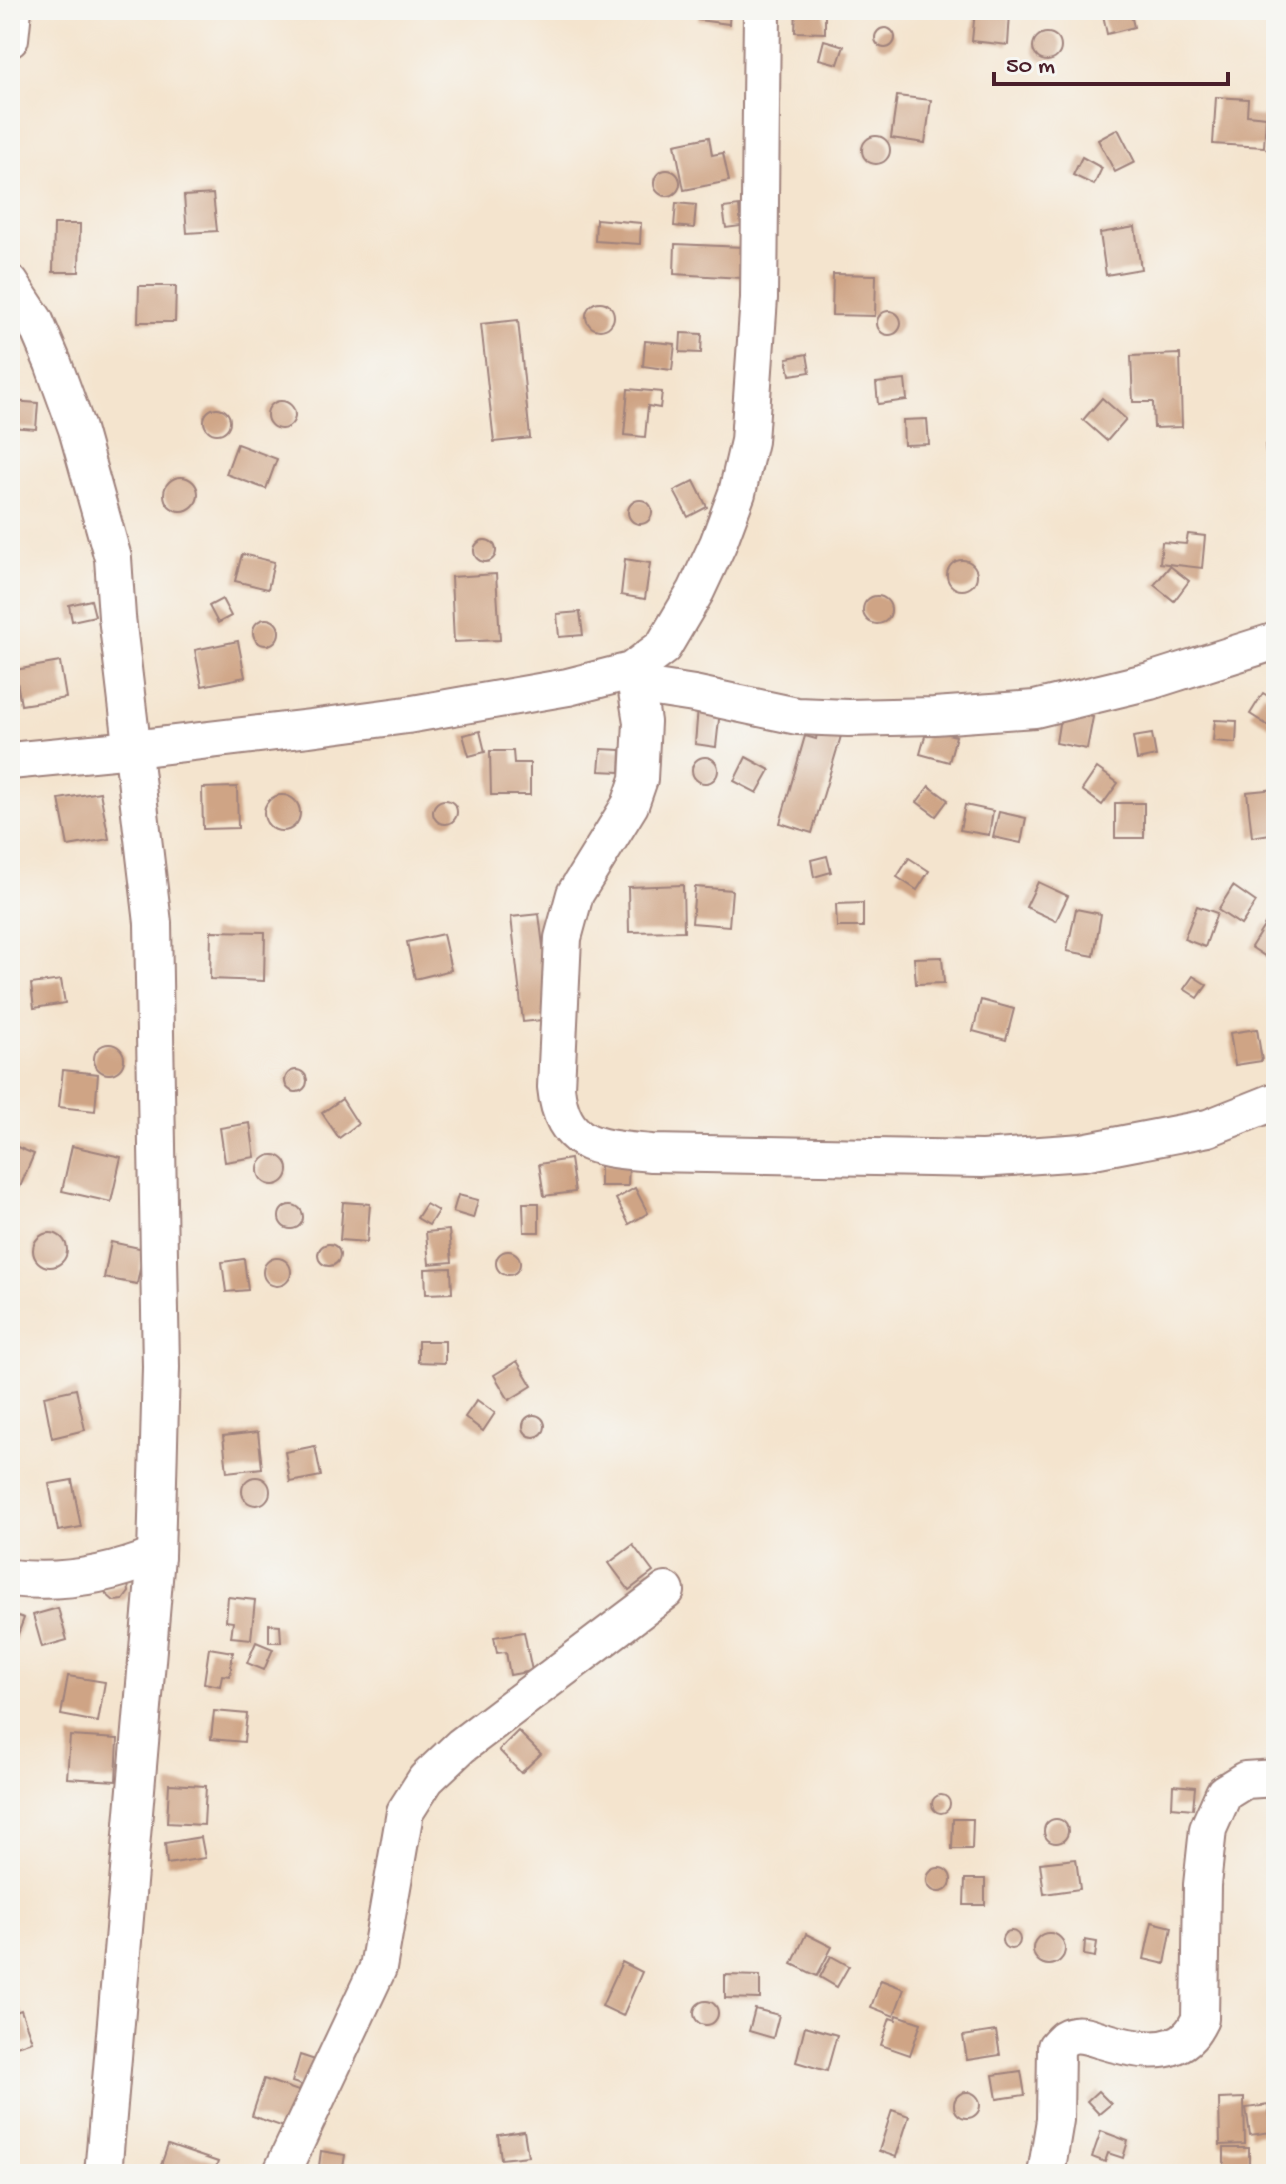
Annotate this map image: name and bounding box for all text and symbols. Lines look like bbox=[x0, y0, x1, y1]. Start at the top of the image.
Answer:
scale bar bbox=[994, 36, 1228, 86]
text: 50 m bbox=[1006, 53, 1055, 82]

